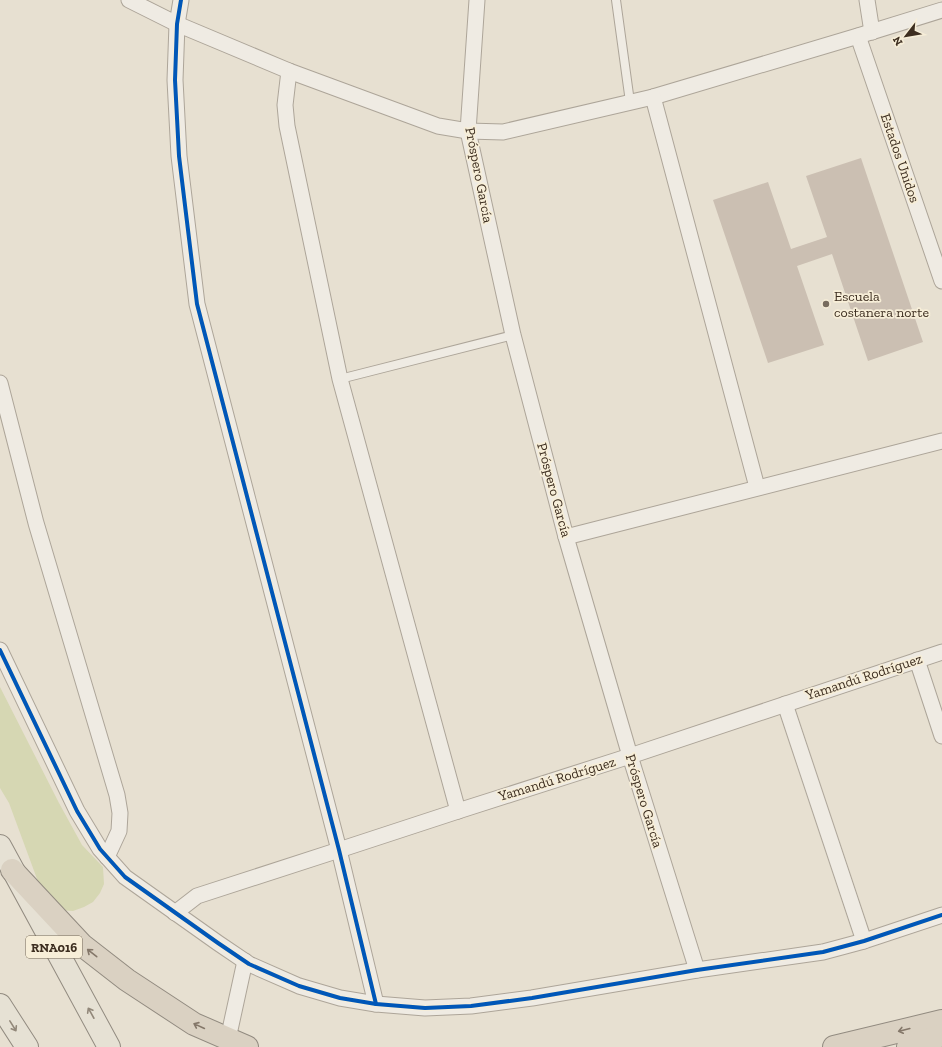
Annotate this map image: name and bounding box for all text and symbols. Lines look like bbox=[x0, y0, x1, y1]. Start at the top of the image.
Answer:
north arrow bbox=[886, 16, 926, 56]
text: N bbox=[890, 33, 906, 48]
street label: Estados Unidos bbox=[877, 111, 923, 205]
street label: Próspero García bbox=[461, 126, 497, 225]
place label: Escuela costanera norte bbox=[834, 288, 929, 321]
marker: Escuela costanera norte bbox=[821, 299, 831, 309]
street label: Próspero García bbox=[533, 441, 575, 539]
street label: Yamandú Rodríguez bbox=[803, 650, 925, 704]
street label: Próspero García bbox=[622, 752, 666, 850]
street label: Yamandú Rodríguez bbox=[495, 753, 618, 805]
road number: RNA016 bbox=[26, 936, 82, 958]
one-way arrow bbox=[86, 949, 97, 957]
one-way arrow bbox=[86, 1007, 94, 1019]
one-way arrow bbox=[10, 1020, 18, 1032]
one-way arrow bbox=[193, 1022, 205, 1029]
one-way arrow bbox=[898, 1027, 911, 1035]

